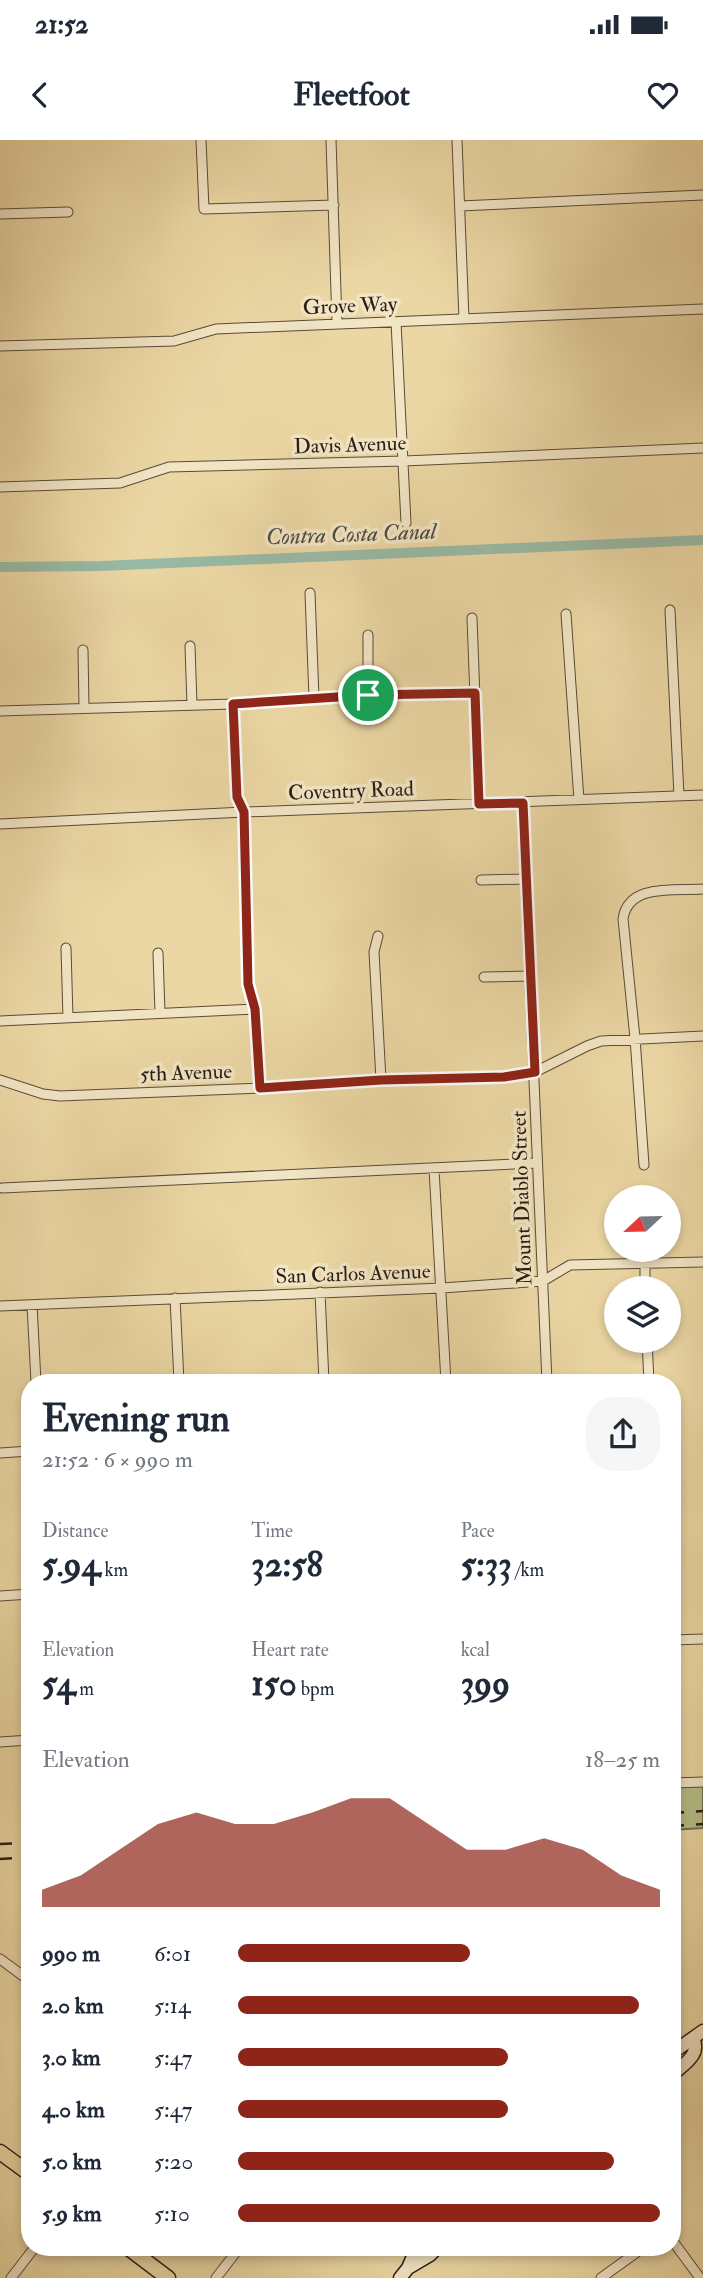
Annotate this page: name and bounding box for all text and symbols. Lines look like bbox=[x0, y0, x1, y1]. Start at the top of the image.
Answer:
text: 21:52 bbox=[35, 9, 88, 41]
text: Fleetfoot bbox=[293, 75, 410, 115]
icon: back bbox=[21, 76, 59, 114]
icon: heart bbox=[644, 76, 682, 114]
street label: Grove Way bbox=[302, 291, 398, 321]
street label: Davis Avenue bbox=[293, 430, 407, 460]
water label: Contra Costa Canal bbox=[266, 516, 438, 551]
pin bbox=[338, 665, 398, 725]
icon: arrive bbox=[349, 676, 387, 714]
street label: Coventry Road bbox=[288, 775, 415, 807]
street label: 5th Avenue bbox=[139, 1058, 233, 1088]
street label: Mount Diablo Street bbox=[505, 1110, 539, 1286]
north arrow bbox=[604, 1185, 681, 1262]
map controls bbox=[604, 1185, 681, 1353]
street label: San Carlos Avenue bbox=[275, 1258, 431, 1290]
button: layers bbox=[604, 1276, 681, 1353]
text: Evening run bbox=[42, 1395, 230, 1443]
button: share bbox=[586, 1397, 660, 1471]
text: 21:52 · 6 × 990 m bbox=[42, 1445, 193, 1474]
text: Distance bbox=[42, 1519, 108, 1543]
text: Time bbox=[251, 1519, 293, 1543]
text: Pace bbox=[461, 1519, 495, 1543]
text: 5.94 bbox=[42, 1543, 100, 1587]
text: 32:58 bbox=[251, 1543, 323, 1587]
text: 5:33 bbox=[461, 1543, 512, 1587]
text: km bbox=[100, 1558, 128, 1582]
text: /km bbox=[512, 1558, 544, 1582]
text: Elevation bbox=[42, 1638, 114, 1662]
text: Heart rate bbox=[251, 1638, 329, 1662]
text: kcal bbox=[461, 1638, 490, 1662]
text: 54 bbox=[42, 1662, 75, 1706]
text: 150 bbox=[251, 1662, 297, 1706]
text: 399 bbox=[461, 1662, 510, 1706]
text: m bbox=[75, 1677, 94, 1701]
text: bpm bbox=[297, 1677, 334, 1701]
text: Elevation bbox=[42, 1745, 130, 1774]
text: 18–25 m bbox=[585, 1745, 660, 1774]
text: 990 m bbox=[42, 1939, 100, 1968]
text: 6:01 bbox=[154, 1939, 191, 1968]
text: 2.0 km bbox=[42, 1991, 104, 2020]
text: 5:14 bbox=[154, 1991, 190, 2020]
text: 3.0 km bbox=[42, 2043, 101, 2072]
text: 5:47 bbox=[154, 2043, 192, 2072]
text: 4.0 km bbox=[42, 2095, 105, 2124]
text: 5:47 bbox=[154, 2095, 192, 2124]
text: 5.0 km bbox=[42, 2147, 102, 2176]
text: 5:20 bbox=[154, 2147, 193, 2176]
text: 5.9 km bbox=[42, 2199, 102, 2228]
text: 5:10 bbox=[154, 2199, 190, 2228]

